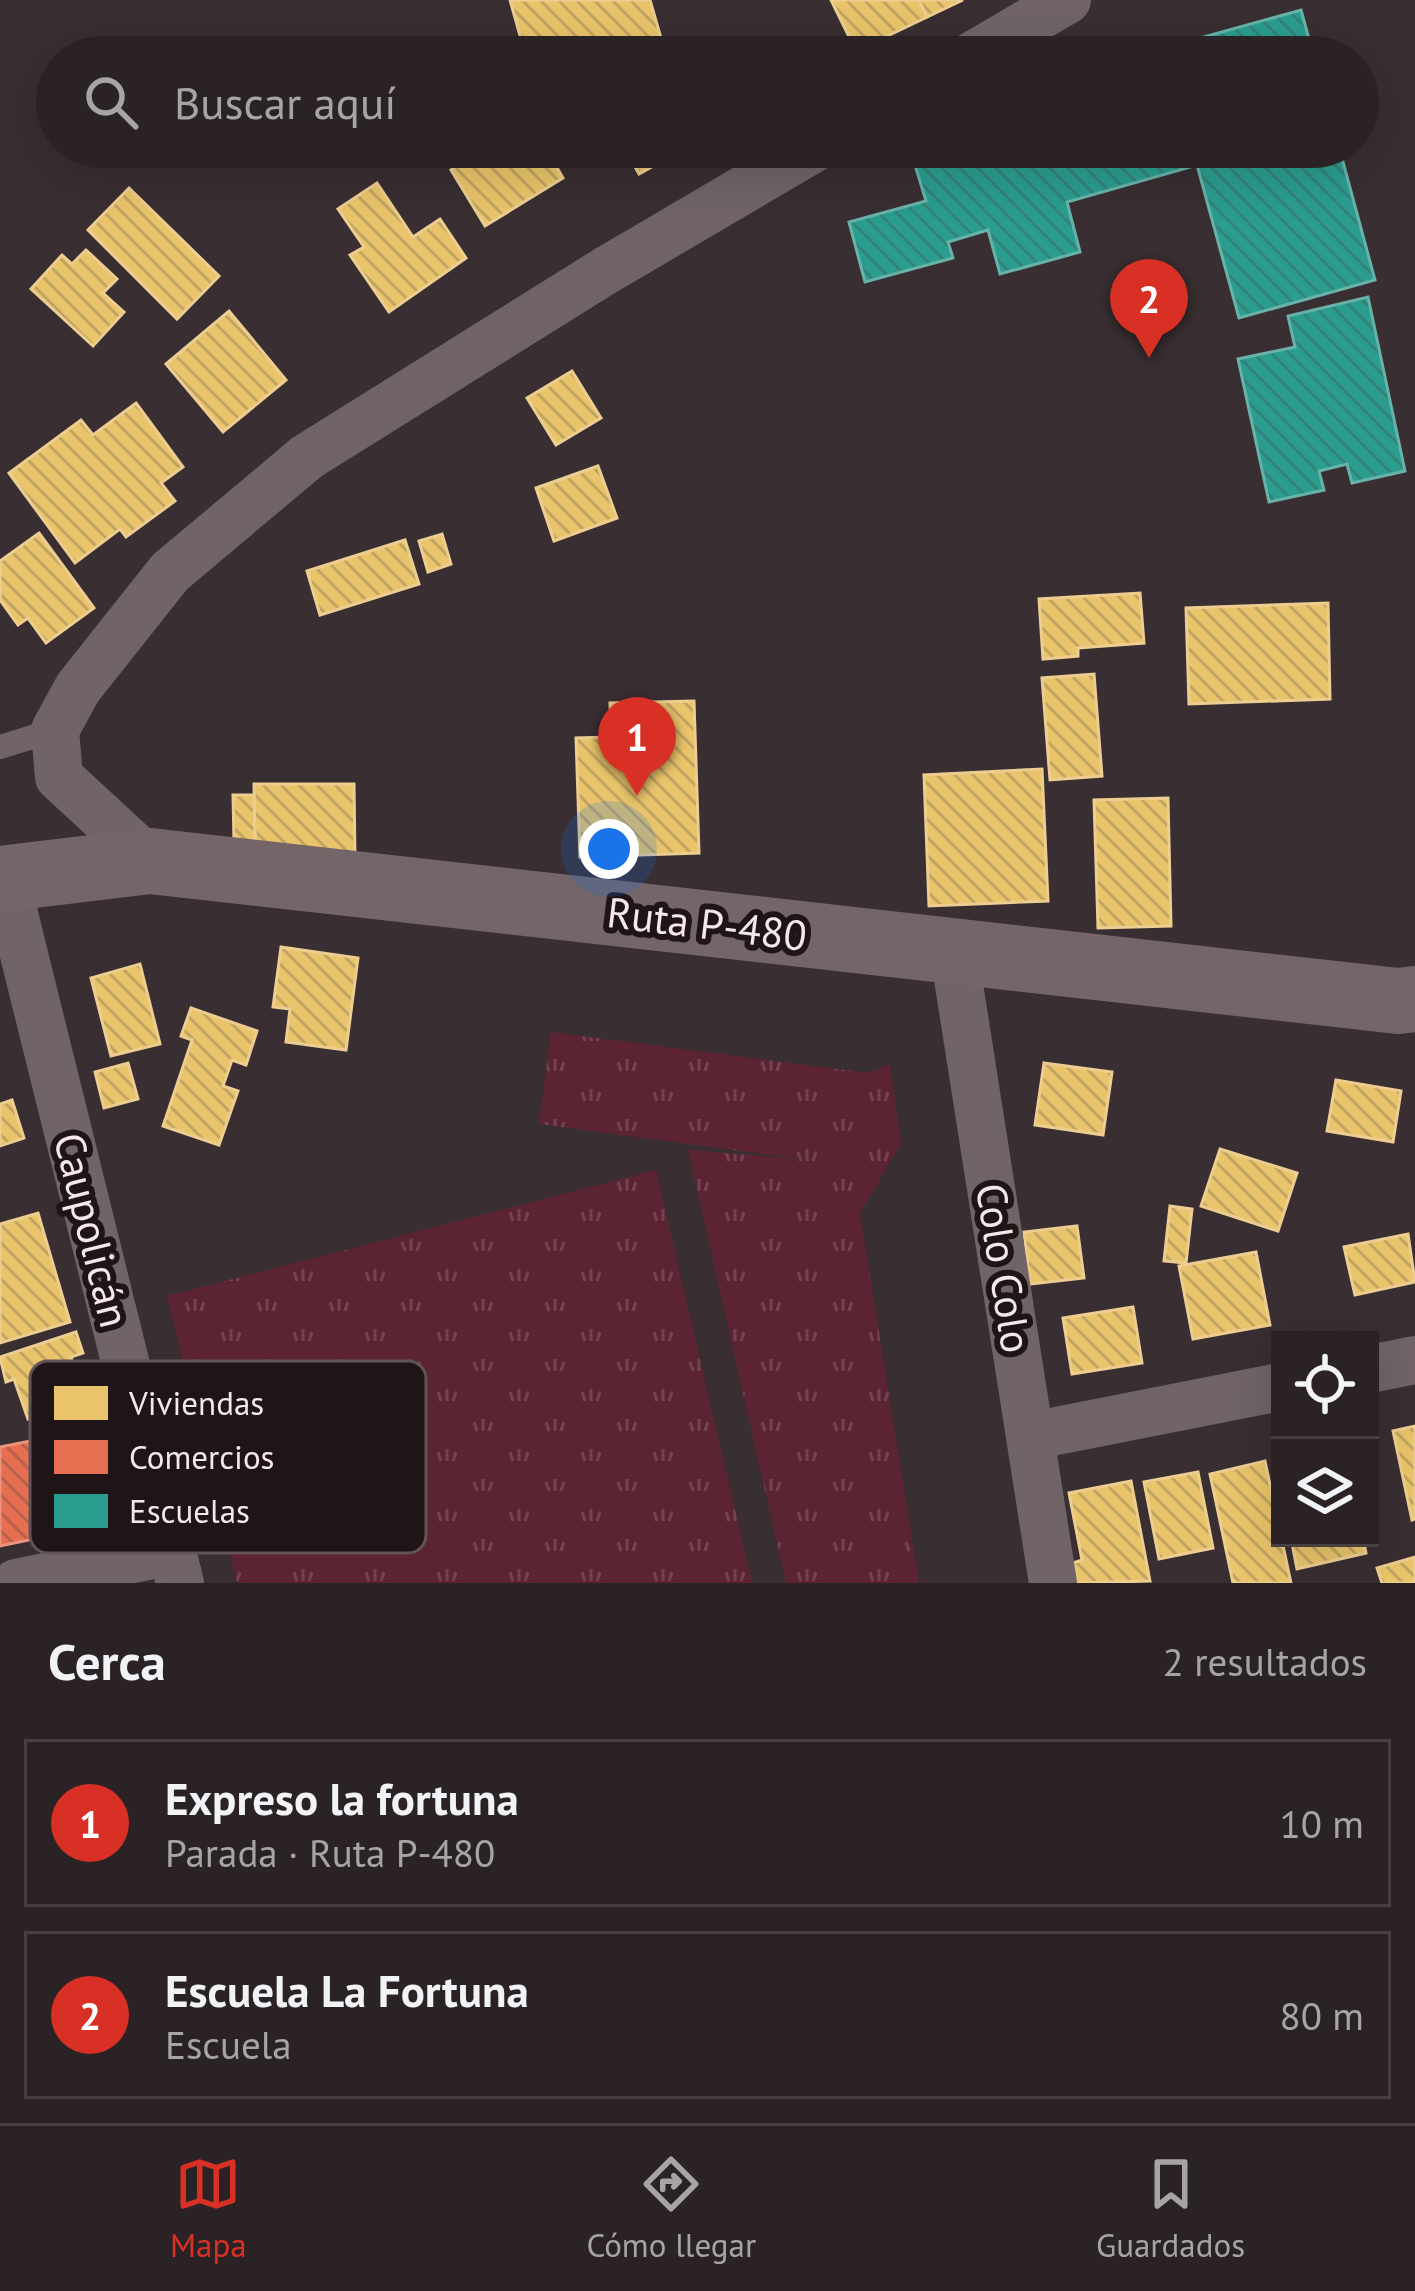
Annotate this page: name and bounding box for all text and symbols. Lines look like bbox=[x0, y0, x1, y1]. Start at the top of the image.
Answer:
search box bbox=[36, 36, 1379, 168]
icon: search bbox=[78, 69, 144, 135]
text: Buscar aquí bbox=[174, 73, 396, 131]
pin: 2 bbox=[1110, 259, 1188, 358]
pin: 1 bbox=[598, 697, 676, 796]
your location bbox=[579, 819, 639, 879]
street label: Ruta P-480 bbox=[604, 884, 810, 963]
street label: Caupolicán bbox=[42, 1127, 143, 1333]
street label: Colo Colo bbox=[964, 1179, 1045, 1357]
map controls bbox=[1271, 1331, 1379, 1547]
button: locate bbox=[1271, 1331, 1379, 1439]
legend bbox=[30, 1361, 426, 1553]
text: Viviendas bbox=[128, 1381, 264, 1424]
text: Comercios bbox=[129, 1435, 274, 1478]
button: layers bbox=[1271, 1439, 1379, 1547]
text: Escuelas bbox=[129, 1489, 250, 1532]
text: Cerca bbox=[48, 1628, 166, 1694]
text: 2 resultados bbox=[1163, 1636, 1367, 1687]
text: Expreso la fortuna bbox=[165, 1769, 519, 1827]
text: 1 bbox=[79, 1798, 101, 1849]
text: 10 m bbox=[1279, 1798, 1364, 1849]
text: Parada · Ruta P-480 bbox=[165, 1827, 495, 1878]
text: Escuela La Fortuna bbox=[165, 1961, 529, 2019]
text: 2 bbox=[79, 1990, 101, 2041]
text: 80 m bbox=[1279, 1990, 1364, 2041]
text: Escuela bbox=[165, 2019, 291, 2070]
tab: Mapa bbox=[170, 2151, 247, 2266]
tab: Cómo llegar bbox=[586, 2151, 756, 2266]
tab: Guardados bbox=[1096, 2151, 1245, 2266]

